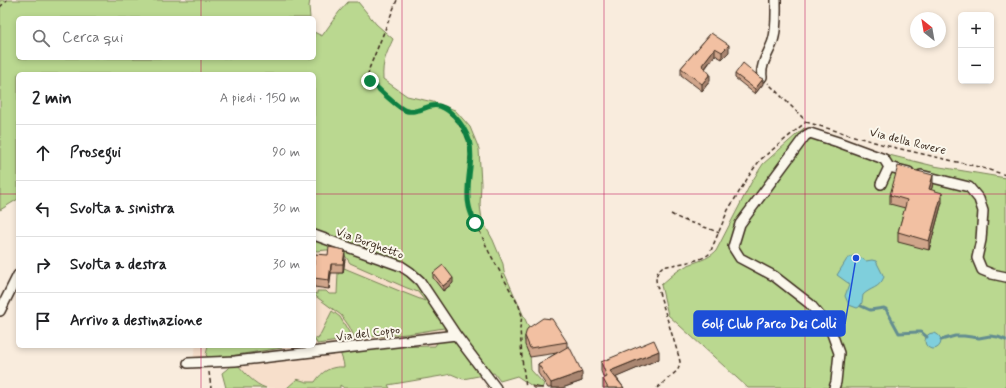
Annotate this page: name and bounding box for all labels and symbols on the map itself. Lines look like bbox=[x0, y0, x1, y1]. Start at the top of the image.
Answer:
north arrow bbox=[910, 12, 946, 48]
route end bbox=[361, 72, 379, 90]
street label: Via della Rovere bbox=[868, 125, 948, 159]
route start bbox=[466, 214, 484, 232]
street label: Via Borghetto bbox=[334, 224, 406, 264]
callout: Golf Club Parco Dei Colli bbox=[694, 311, 845, 336]
text: Golf Club Parco Dei Colli bbox=[701, 316, 837, 333]
street label: Via del Coppo bbox=[335, 322, 401, 346]

